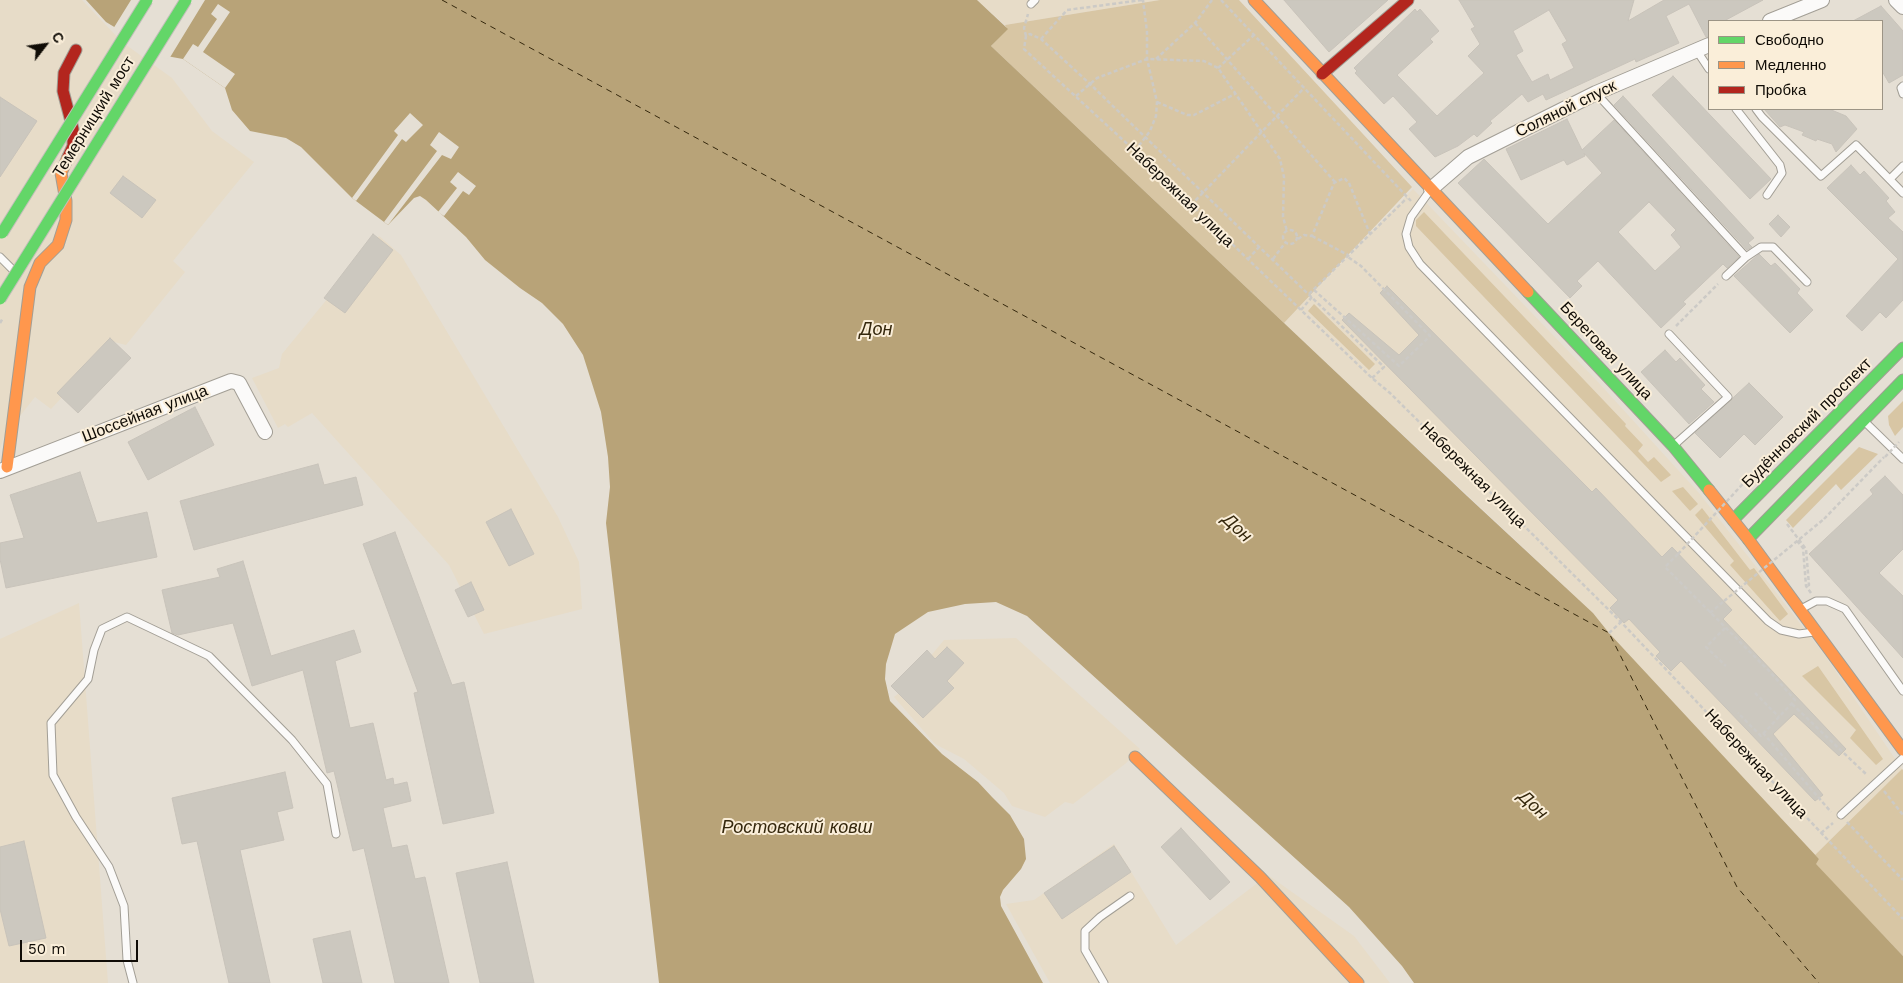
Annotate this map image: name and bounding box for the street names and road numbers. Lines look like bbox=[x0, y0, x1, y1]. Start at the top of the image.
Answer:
street label: Темерницкий мост bbox=[49, 53, 139, 181]
street label: Соляной спуск bbox=[1512, 76, 1620, 142]
street label: Набережная улица bbox=[1122, 139, 1238, 251]
street label: Береговая улица bbox=[1556, 298, 1656, 404]
street label: Будённовский проспект bbox=[1738, 354, 1876, 492]
street label: Шоссейная улица bbox=[79, 381, 211, 447]
street label: Набережная улица bbox=[1416, 418, 1530, 532]
street label: Набережная улица bbox=[1700, 705, 1812, 823]

